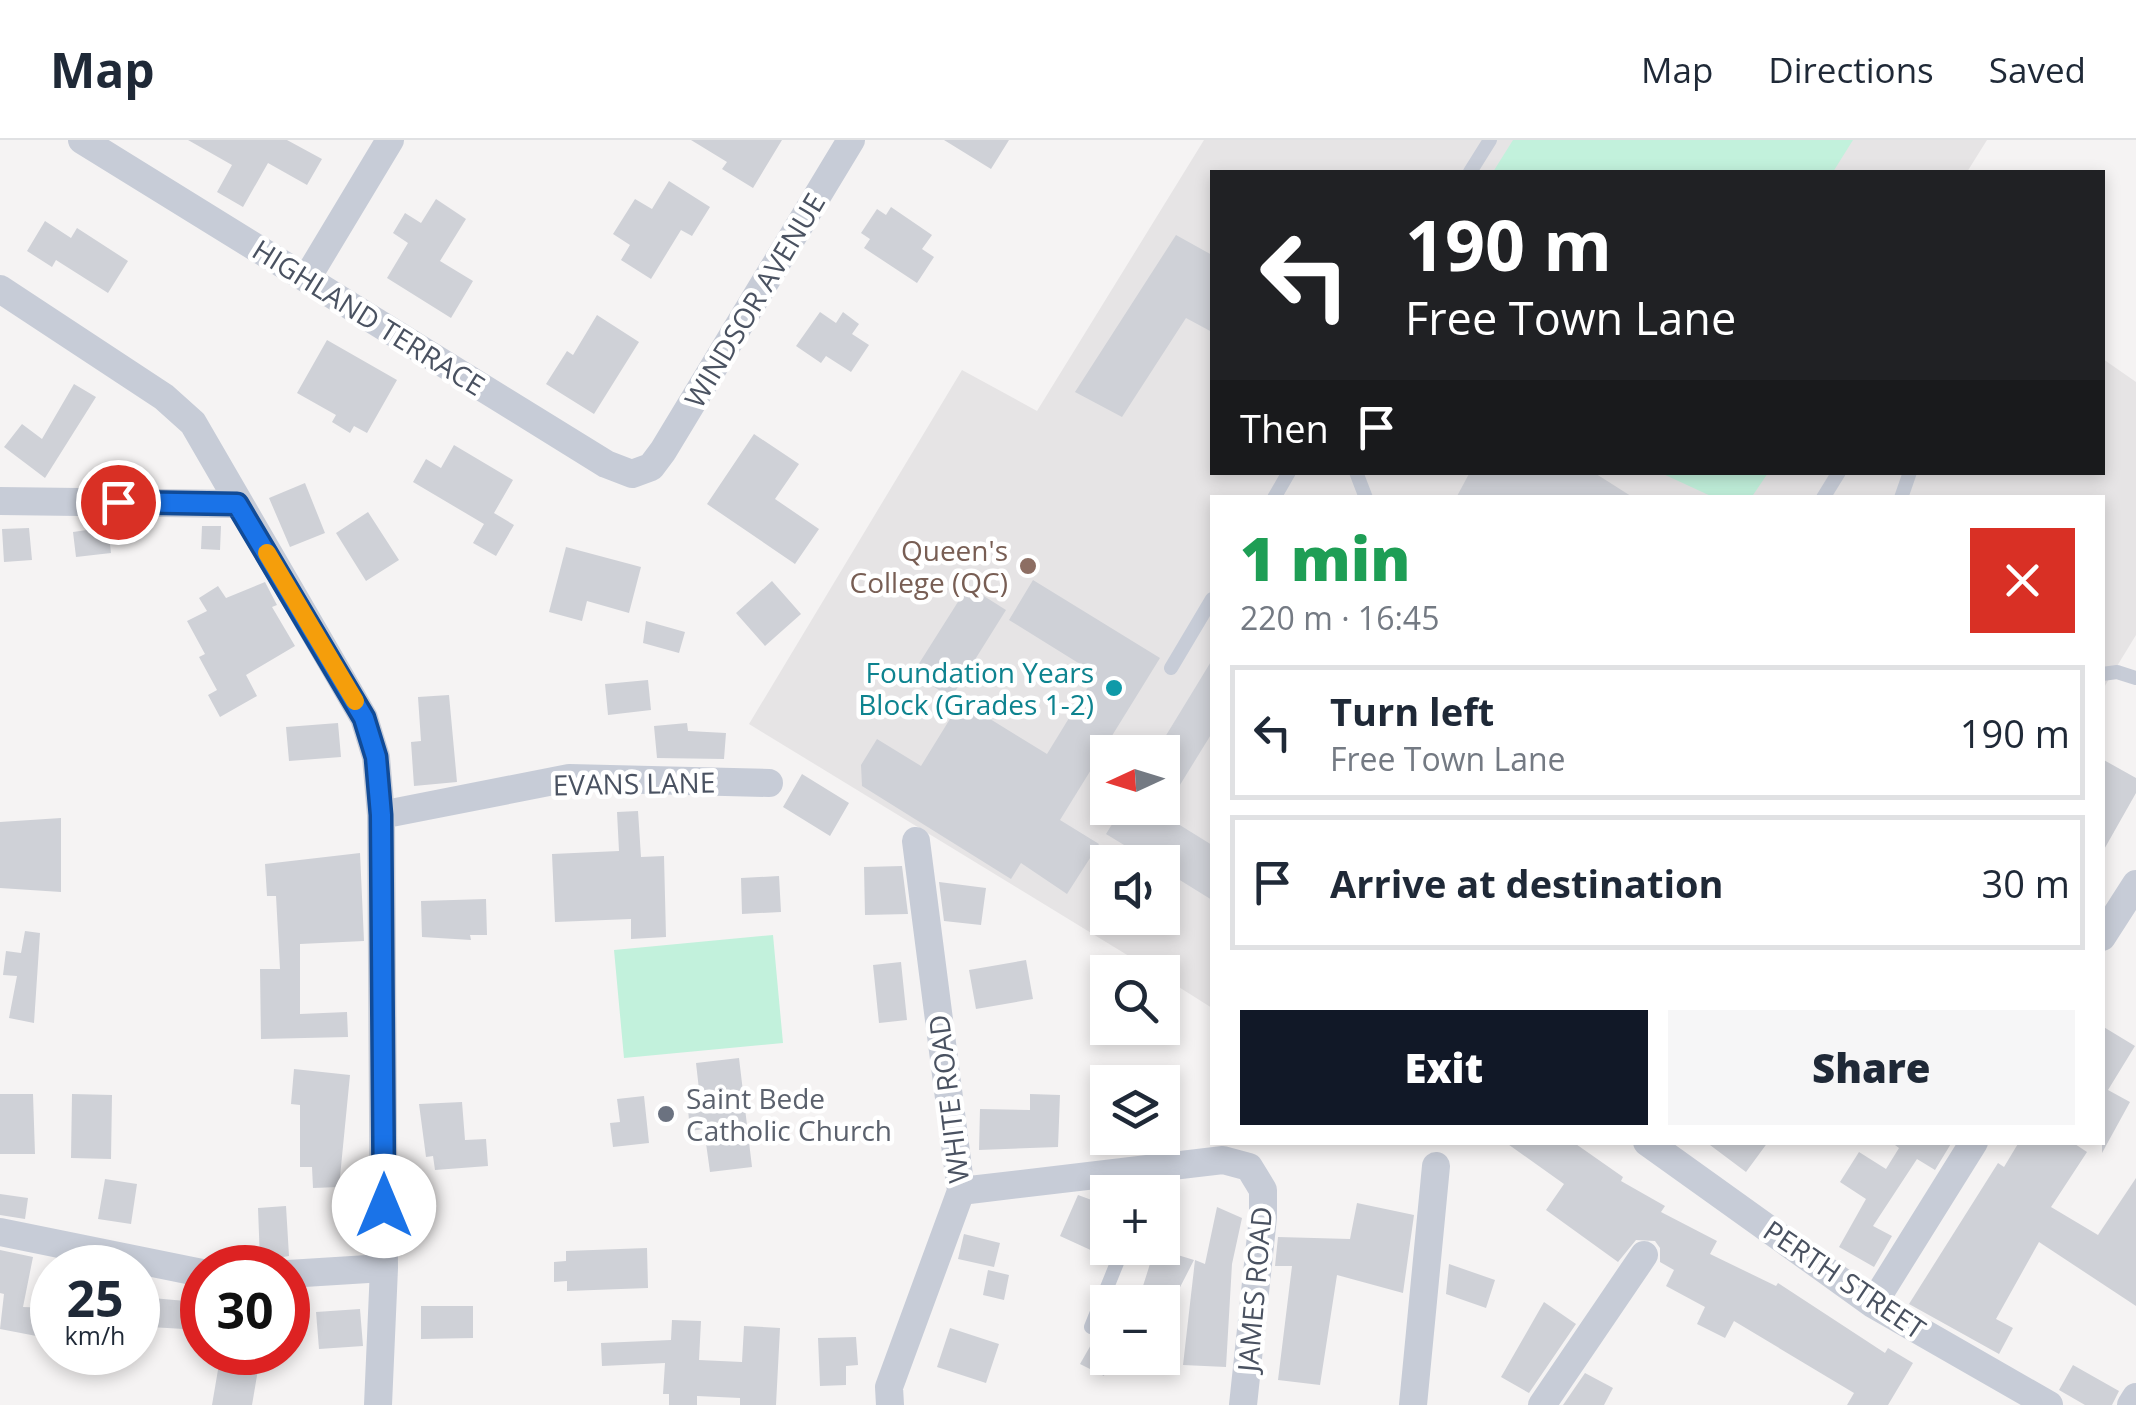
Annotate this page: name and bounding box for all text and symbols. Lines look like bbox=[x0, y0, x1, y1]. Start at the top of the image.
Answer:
text: Map bbox=[50, 37, 155, 102]
text: Map bbox=[1641, 46, 1713, 93]
text: Directions bbox=[1768, 46, 1934, 93]
text: Saved bbox=[1989, 46, 2086, 93]
street label: WINDSOR AVENUE bbox=[675, 186, 833, 414]
text: 190 m bbox=[1405, 196, 1612, 292]
icon: left bbox=[1240, 210, 1370, 340]
street label: HIGHLAND TERRACE bbox=[246, 230, 492, 404]
text: Free Town Lane bbox=[1405, 287, 1736, 348]
icon: arrive bbox=[1349, 400, 1404, 455]
text: Then bbox=[1240, 402, 1329, 454]
pin bbox=[76, 460, 161, 545]
icon: arrive bbox=[91, 475, 146, 530]
text: 1 min bbox=[1240, 517, 1410, 599]
button: close bbox=[1970, 528, 2075, 633]
place label: Queen's College (QC) bbox=[850, 531, 1008, 601]
marker: Queen's College (QC) bbox=[1017, 555, 1039, 577]
text: 220 m · 16:45 bbox=[1240, 596, 1439, 639]
place label: Foundation Years Block (Grades 1-2) bbox=[858, 653, 1094, 723]
marker: Foundation Years Block (Grades 1-2) bbox=[1103, 677, 1125, 699]
text: Turn left bbox=[1330, 685, 1494, 737]
icon: left bbox=[1245, 705, 1300, 760]
text: 190 m bbox=[1960, 707, 2070, 759]
north arrow bbox=[1090, 735, 1180, 825]
map controls bbox=[1090, 735, 1180, 1375]
text: Free Town Lane bbox=[1330, 737, 1566, 780]
street label: EVANS LANE bbox=[552, 763, 716, 803]
button: sound bbox=[1090, 845, 1180, 935]
icon: arrive bbox=[1245, 855, 1300, 910]
text: Arrive at destination bbox=[1330, 857, 1724, 909]
text: 30 m bbox=[1981, 857, 2070, 909]
button: search bbox=[1090, 955, 1180, 1045]
button: Exit bbox=[1240, 1010, 1648, 1125]
button: Share bbox=[1668, 1010, 2075, 1125]
street label: WHITE ROAD bbox=[919, 1012, 977, 1186]
button: layers bbox=[1090, 1065, 1180, 1155]
place label: Saint Bede Catholic Church bbox=[686, 1079, 892, 1149]
marker: Saint Bede Catholic Church bbox=[655, 1103, 677, 1125]
position arrow bbox=[332, 1154, 436, 1258]
button: + bbox=[1090, 1175, 1180, 1265]
street label: JAMES ROAD bbox=[1228, 1205, 1280, 1376]
street label: PERTH STREET bbox=[1757, 1211, 1934, 1348]
speed limit sign: 30 bbox=[180, 1245, 310, 1375]
text: 25 bbox=[66, 1264, 124, 1332]
button: − bbox=[1090, 1285, 1180, 1375]
text: km/h bbox=[65, 1318, 125, 1352]

